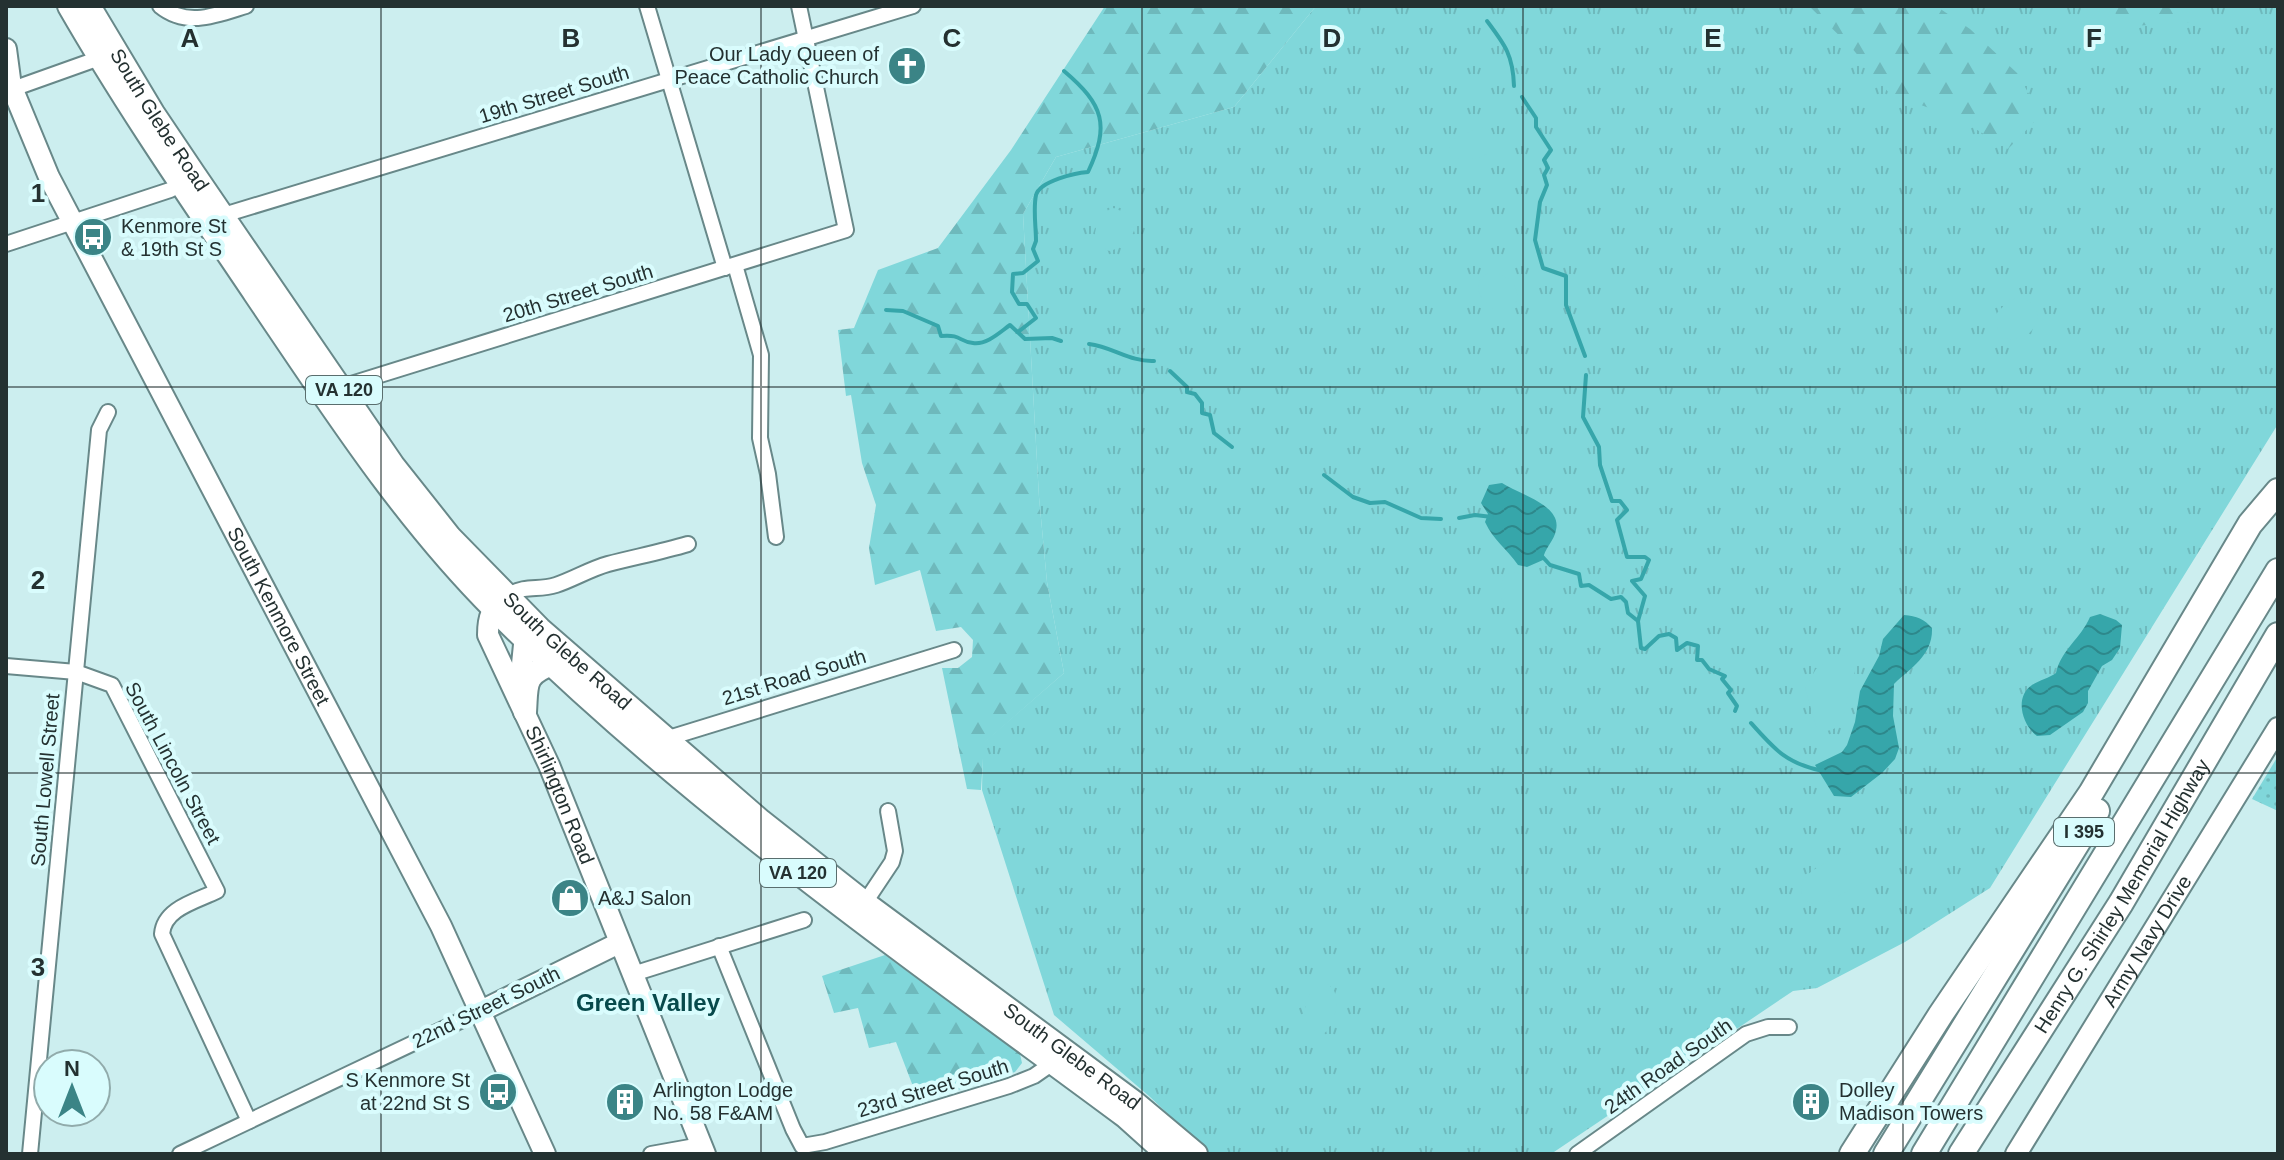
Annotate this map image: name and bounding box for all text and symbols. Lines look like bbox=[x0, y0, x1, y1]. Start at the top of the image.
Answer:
text: A bbox=[181, 23, 200, 53]
text: B bbox=[562, 23, 580, 53]
text: C bbox=[943, 23, 962, 53]
text: D bbox=[1323, 23, 1341, 53]
text: E bbox=[1704, 23, 1722, 53]
text: F bbox=[2086, 23, 2102, 53]
place label: Our Lady Queen of Peace Catholic Church bbox=[674, 43, 879, 88]
street label: South Glebe Road bbox=[106, 45, 213, 195]
church icon: Our Lady Queen of Peace Catholic Church bbox=[886, 45, 928, 87]
street label: 19th Street South bbox=[476, 61, 632, 127]
text: 1 bbox=[31, 178, 45, 208]
place label: Kenmore St & 19th St S bbox=[121, 215, 227, 260]
bus stop icon: Kenmore St & 19th St S bbox=[72, 216, 114, 258]
street label: 20th Street South bbox=[500, 260, 656, 326]
road number: VA 120 bbox=[306, 376, 382, 404]
street label: South Kenmore Street bbox=[223, 523, 335, 709]
text: 2 bbox=[31, 565, 45, 595]
street label: South Glebe Road bbox=[499, 587, 636, 714]
street label: 21st Road South bbox=[720, 645, 868, 709]
street label: South Lincoln Street bbox=[121, 678, 225, 848]
street label: South Lowell Street bbox=[26, 692, 64, 867]
street label: Shirlington Road bbox=[521, 722, 599, 867]
street label: Henry G. Shirley Memorial Highway bbox=[2030, 755, 2214, 1037]
road number: I 395 bbox=[2054, 818, 2114, 846]
road number: VA 120 bbox=[760, 859, 836, 887]
street label: Army Navy Drive bbox=[2098, 871, 2196, 1011]
shop icon: A&J Salon bbox=[549, 877, 591, 919]
place label: A&J Salon bbox=[598, 887, 691, 909]
text: 3 bbox=[31, 952, 45, 982]
street label: 22nd Street South bbox=[409, 962, 563, 1052]
district label: Green Valley bbox=[576, 989, 721, 1016]
street label: South Glebe Road bbox=[999, 998, 1145, 1114]
street label: 24th Road South bbox=[1600, 1014, 1736, 1118]
north arrow bbox=[32, 1048, 112, 1128]
street label: 23rd Street South bbox=[855, 1055, 1011, 1121]
text: N bbox=[64, 1056, 80, 1081]
place label: S Kenmore St at 22nd St S bbox=[345, 1069, 470, 1114]
bus stop icon: S Kenmore St at 22nd St S bbox=[477, 1071, 519, 1113]
place label: Arlington Lodge No. 58 F&AM bbox=[653, 1079, 793, 1124]
place label: Dolley Madison Towers bbox=[1839, 1079, 1983, 1124]
building icon: Arlington Lodge No. 58 F&AM bbox=[604, 1081, 646, 1123]
building icon: Dolley Madison Towers bbox=[1790, 1081, 1832, 1123]

